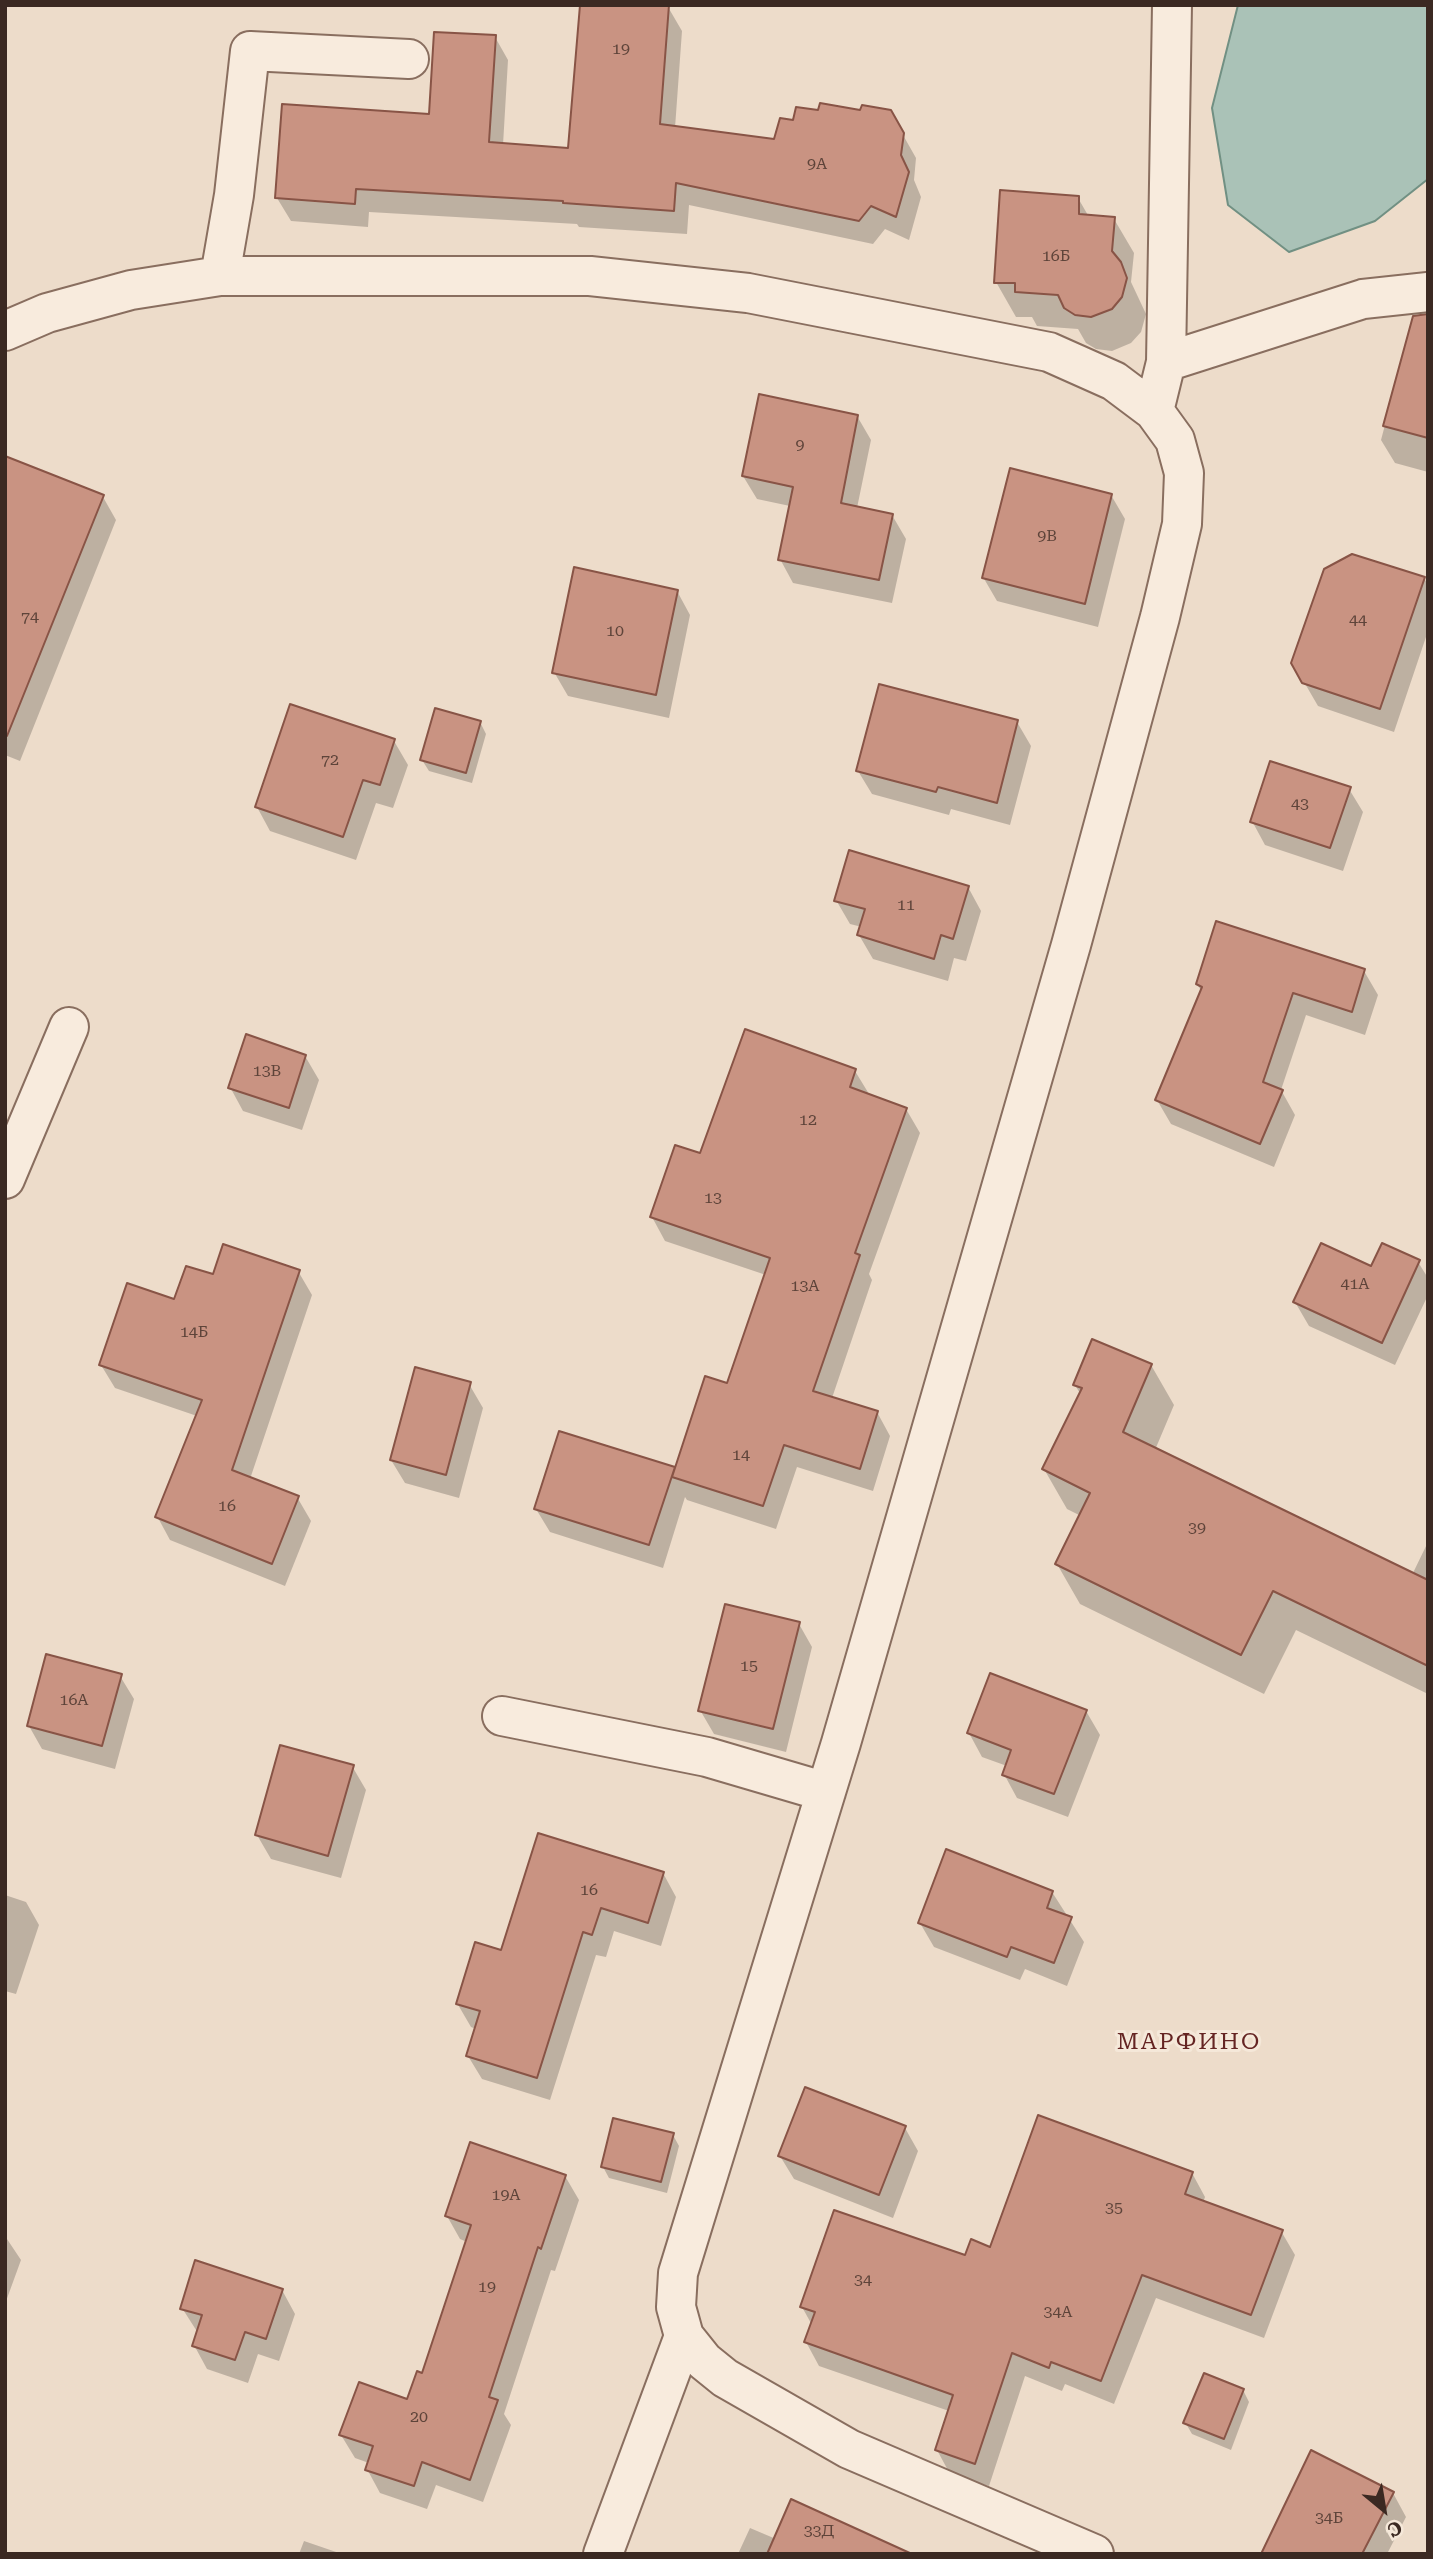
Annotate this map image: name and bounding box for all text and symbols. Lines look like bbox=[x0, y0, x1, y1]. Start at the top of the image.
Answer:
house number: 19 bbox=[612, 39, 630, 59]
house number: 9А bbox=[807, 154, 827, 174]
house number: 16Б bbox=[1042, 246, 1070, 266]
house number: 9 bbox=[796, 435, 804, 455]
house number: 9В bbox=[1037, 526, 1057, 546]
house number: 74 bbox=[21, 607, 39, 627]
house number: 44 bbox=[1349, 610, 1367, 630]
house number: 10 bbox=[606, 621, 624, 641]
house number: 72 bbox=[321, 750, 339, 770]
house number: 43 bbox=[1291, 794, 1309, 814]
house number: 11 bbox=[897, 895, 915, 915]
house number: 13В bbox=[253, 1061, 281, 1081]
house number: 12 bbox=[799, 1110, 817, 1130]
house number: 13 bbox=[704, 1188, 722, 1208]
house number: 41А bbox=[1340, 1274, 1370, 1294]
house number: 13А bbox=[790, 1276, 820, 1296]
house number: 14Б bbox=[180, 1322, 208, 1342]
house number: 14 bbox=[732, 1445, 750, 1465]
house number: 16 bbox=[218, 1496, 236, 1516]
house number: 39 bbox=[1188, 1518, 1206, 1538]
house number: 15 bbox=[740, 1656, 758, 1676]
house number: 16А bbox=[59, 1690, 89, 1710]
house number: 16 bbox=[580, 1880, 598, 1900]
district label: МАРФИНО bbox=[1118, 2028, 1260, 2056]
house number: 19А bbox=[491, 2185, 521, 2205]
house number: 35 bbox=[1105, 2198, 1123, 2218]
house number: 34 bbox=[854, 2270, 872, 2290]
house number: 19 bbox=[478, 2277, 496, 2297]
house number: 34А bbox=[1043, 2302, 1073, 2322]
house number: 20 bbox=[410, 2407, 428, 2427]
north arrow bbox=[1349, 2475, 1419, 2545]
house number: 34Б bbox=[1315, 2508, 1343, 2528]
text: С bbox=[1383, 2515, 1406, 2542]
house number: 33Д bbox=[804, 2521, 834, 2541]

